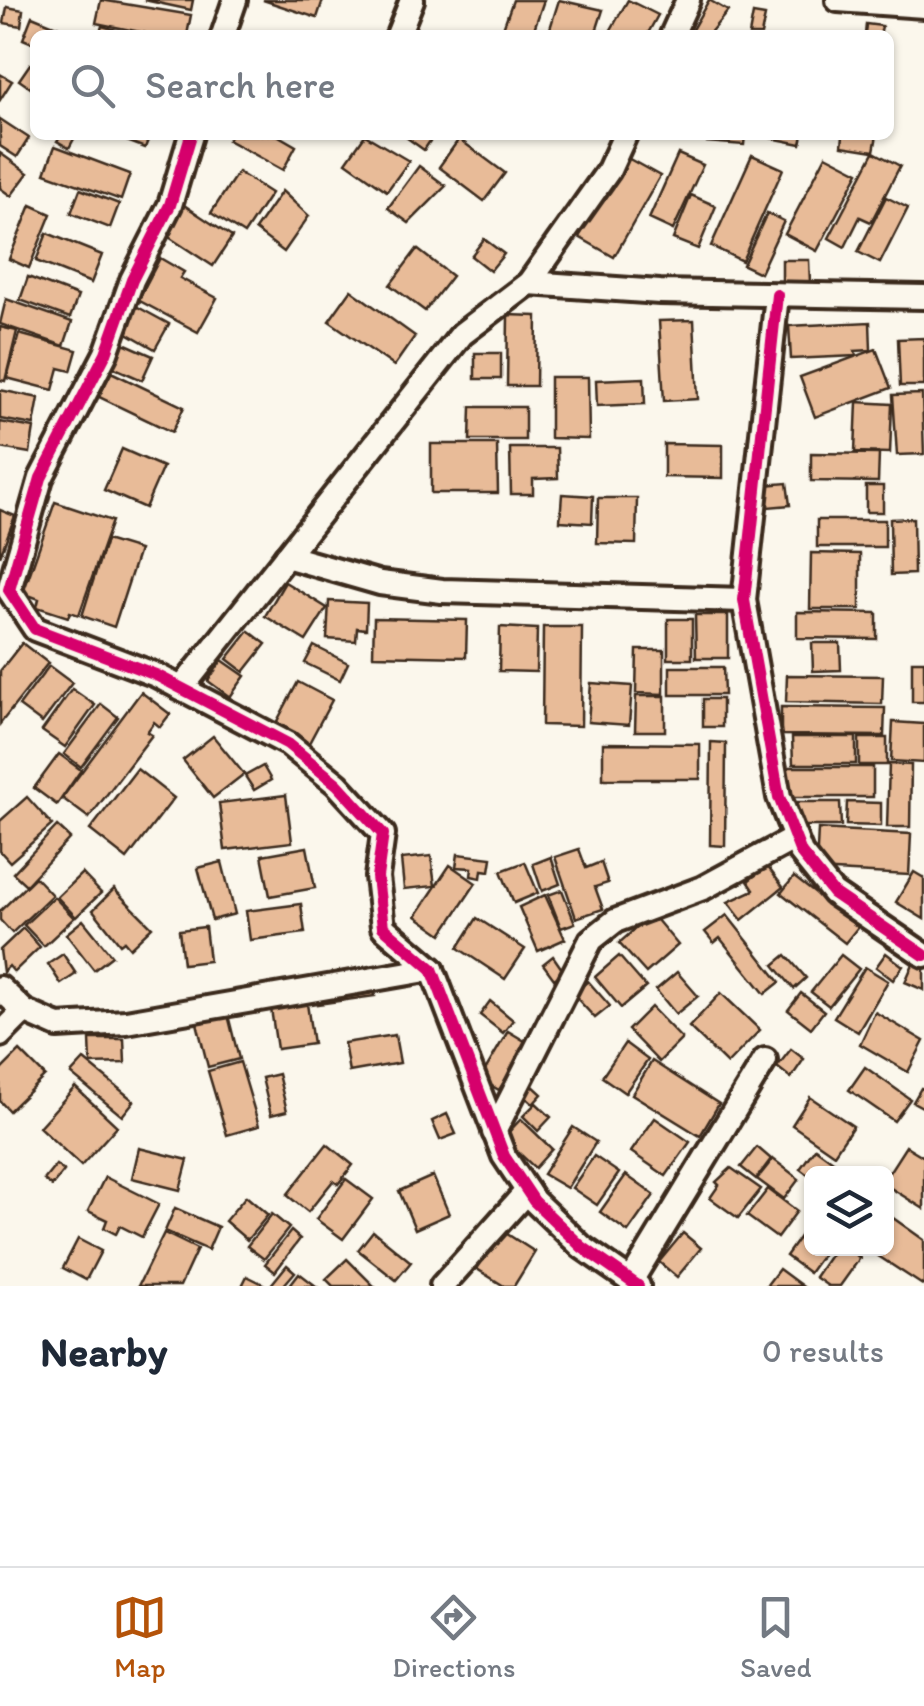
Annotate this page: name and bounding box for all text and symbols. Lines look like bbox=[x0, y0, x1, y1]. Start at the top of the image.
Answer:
search box bbox=[30, 30, 894, 140]
icon: search bbox=[65, 58, 120, 113]
text: Search here bbox=[145, 62, 336, 108]
map controls bbox=[804, 1166, 894, 1256]
button: layers bbox=[804, 1166, 894, 1256]
text: Nearby bbox=[40, 1326, 167, 1377]
text: 0 results bbox=[762, 1332, 884, 1370]
tab: Map bbox=[112, 1590, 167, 1684]
tab: Directions bbox=[392, 1590, 515, 1684]
tab: Saved bbox=[740, 1590, 812, 1684]

